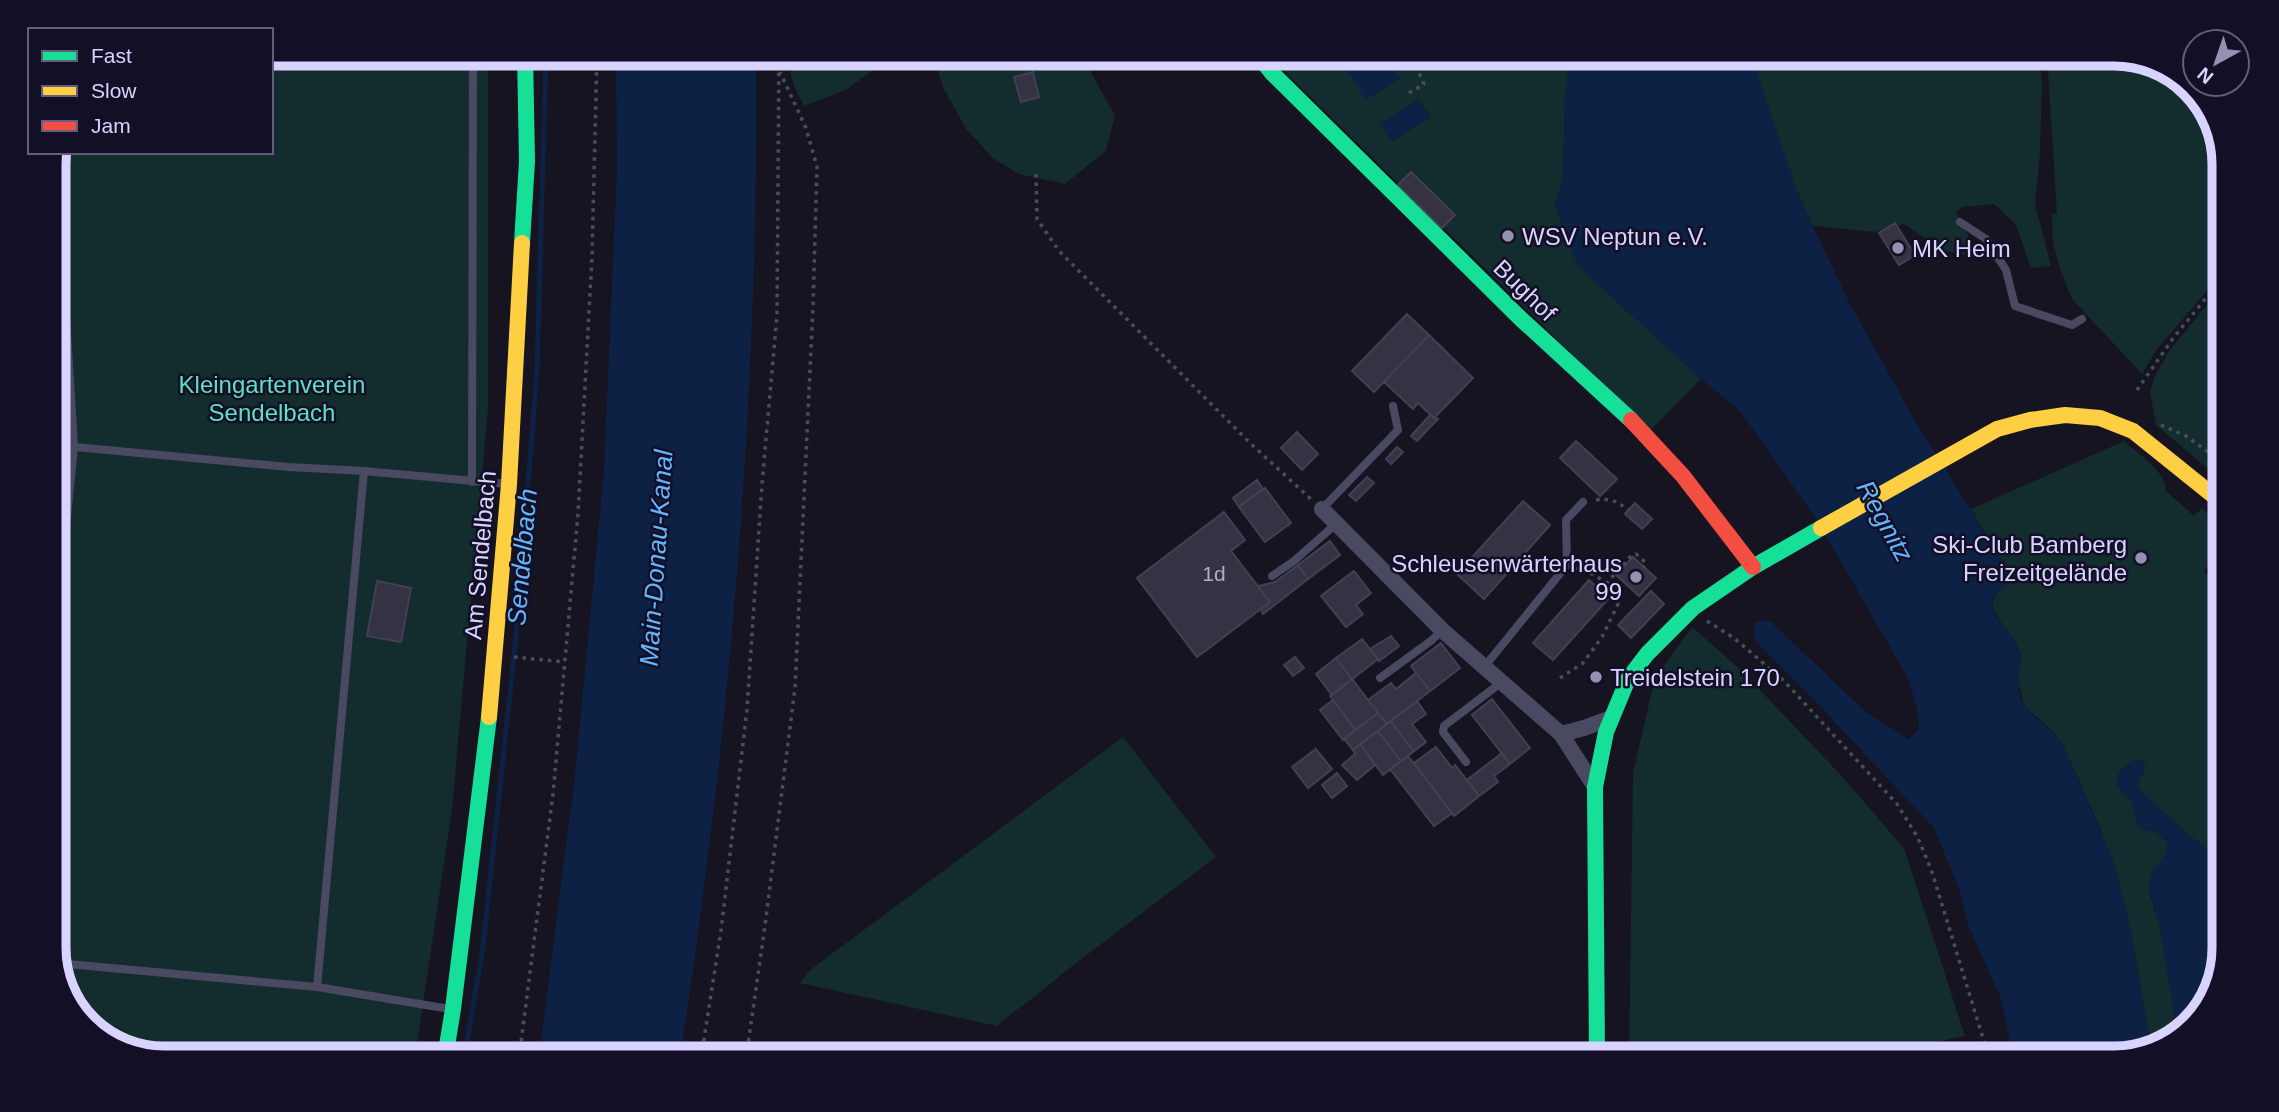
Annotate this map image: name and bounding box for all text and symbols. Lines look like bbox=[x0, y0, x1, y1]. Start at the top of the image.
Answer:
legend bbox=[28, 28, 273, 154]
north arrow bbox=[2181, 28, 2251, 98]
text: Fast bbox=[91, 44, 132, 67]
text: N bbox=[2193, 63, 2217, 88]
text: Slow bbox=[91, 79, 137, 102]
text: Jam bbox=[91, 114, 131, 137]
place label: WSV Neptun e.V. bbox=[1522, 223, 1708, 250]
marker: WSV Neptun e.V. bbox=[1500, 228, 1516, 244]
place label: MK Heim bbox=[1912, 235, 2011, 262]
marker: MK Heim bbox=[1890, 240, 1906, 256]
street label: Bughof bbox=[1488, 254, 1562, 326]
park label: Kleingartenverein Sendelbach bbox=[179, 371, 365, 426]
water label: Main-Donau-Kanal bbox=[633, 448, 679, 667]
street label: Am Sendelbach bbox=[459, 469, 501, 641]
water label: Regnitz bbox=[1851, 475, 1919, 567]
water label: Sendelbach bbox=[501, 487, 543, 627]
place label: Ski-Club Bamberg Freizeitgelände bbox=[1932, 531, 2127, 586]
place label: Schleusenwärterhaus 99 bbox=[1391, 550, 1622, 605]
marker: Ski-Club Bamberg Freizeitgelände bbox=[2133, 550, 2149, 566]
house number: 1d bbox=[1202, 562, 1226, 585]
marker: Schleusenwärterhaus 99 bbox=[1628, 569, 1644, 585]
place label: Treidelstein 170 bbox=[1610, 664, 1780, 691]
marker: Treidelstein 170 bbox=[1588, 669, 1604, 685]

